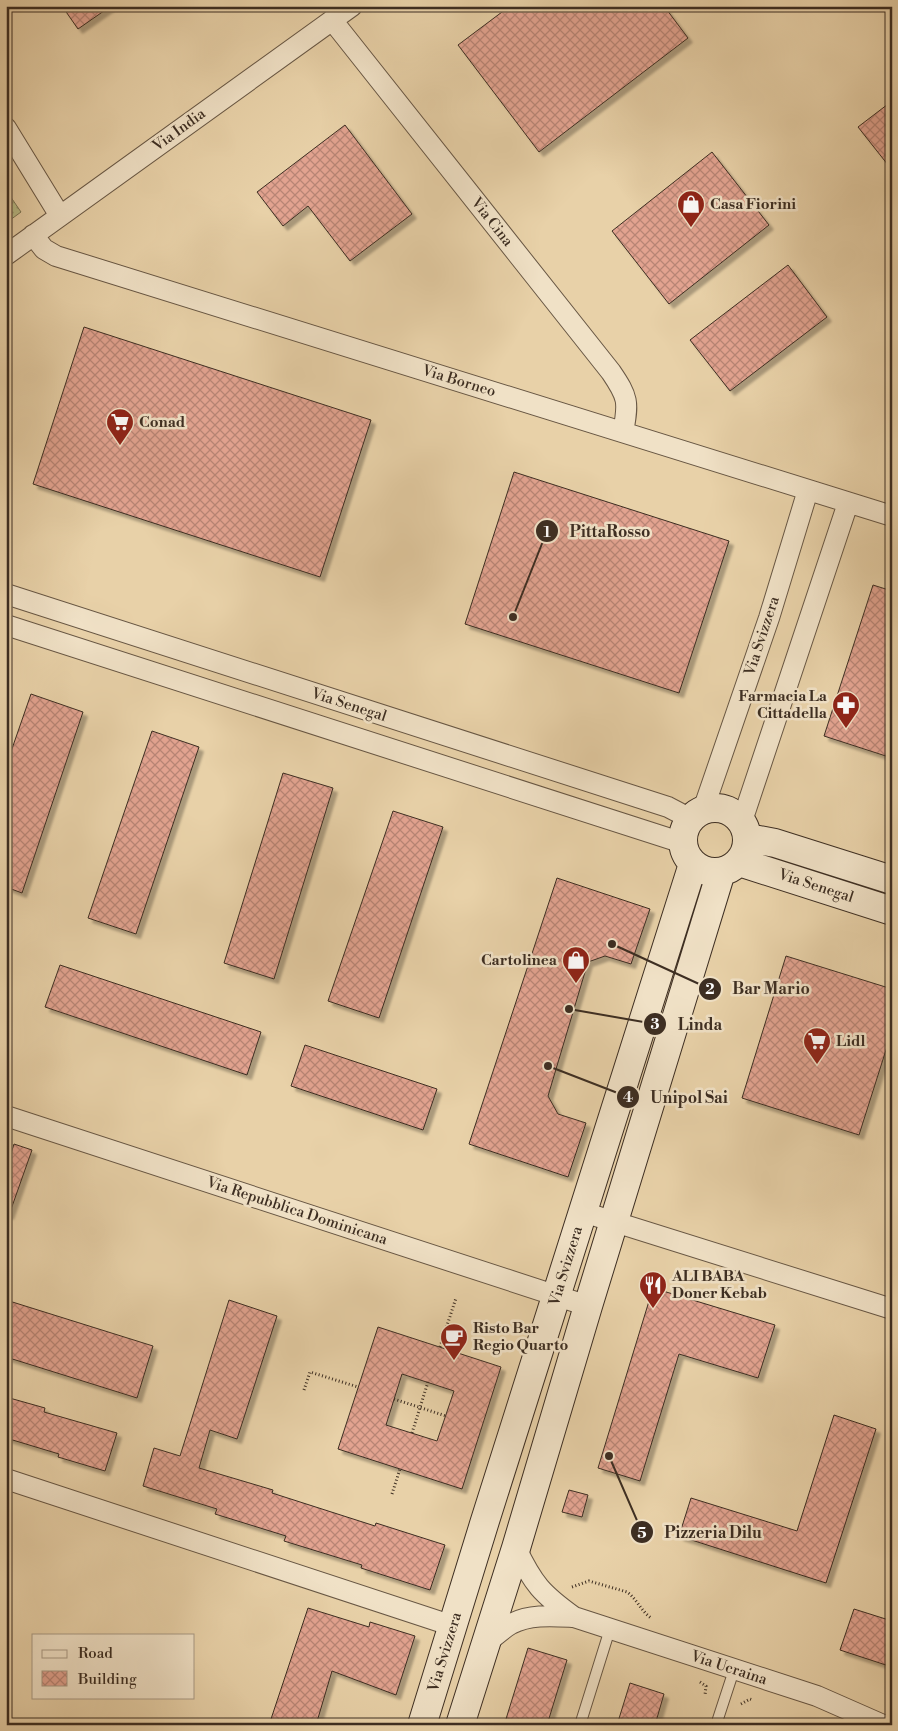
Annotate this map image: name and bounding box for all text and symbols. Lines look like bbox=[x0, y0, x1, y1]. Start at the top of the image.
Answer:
street label: Via India bbox=[148, 104, 210, 156]
shop icon: Casa Fiorini bbox=[676, 189, 706, 228]
street label: Via Cina bbox=[466, 193, 517, 251]
place label: Casa Fiorini bbox=[710, 195, 796, 214]
street label: Via Borneo bbox=[419, 360, 498, 401]
supermarket icon: Conad bbox=[105, 407, 135, 446]
place label: Conad bbox=[139, 413, 186, 432]
callout: PittaRosso bbox=[535, 516, 661, 547]
text: PittaRosso bbox=[570, 522, 650, 542]
text: 1 bbox=[543, 523, 551, 542]
street label: Via Svizzera bbox=[740, 594, 784, 679]
street label: Via Senegal bbox=[308, 684, 390, 726]
place label: Farmacia La Cittadella bbox=[739, 687, 828, 723]
pharmacy icon: Farmacia La Cittadella bbox=[831, 690, 861, 729]
street label: Via Senegal bbox=[775, 865, 857, 907]
shop icon: Cartolinea bbox=[561, 945, 591, 984]
place label: Cartolinea bbox=[481, 951, 558, 970]
callout: Bar Mario bbox=[697, 973, 820, 1004]
text: Bar Mario bbox=[732, 979, 810, 999]
text: 2 bbox=[705, 980, 715, 999]
callout: Linda bbox=[642, 1008, 732, 1039]
text: 3 bbox=[650, 1015, 660, 1034]
text: Linda bbox=[678, 1015, 723, 1035]
supermarket icon: Lidl bbox=[802, 1026, 832, 1065]
place label: Lidl bbox=[836, 1032, 865, 1051]
callout: Unipol Sai bbox=[615, 1082, 738, 1113]
text: 4 bbox=[623, 1088, 633, 1107]
text: Unipol Sai bbox=[650, 1088, 728, 1108]
street label: Via Repubblica Dominicana bbox=[203, 1172, 390, 1249]
street label: Via Svizzera bbox=[545, 1223, 587, 1309]
place label: ALI BABA Doner Kebab bbox=[671, 1267, 767, 1303]
restaurant icon: ALI BABA Doner Kebab bbox=[638, 1270, 668, 1309]
place label: Risto Bar Regio Quarto bbox=[473, 1319, 568, 1355]
cafe icon: Risto Bar Regio Quarto bbox=[439, 1322, 469, 1361]
callout: Pizzeria Dilu bbox=[629, 1517, 772, 1548]
text: Pizzeria Dilu bbox=[664, 1523, 762, 1543]
text: 5 bbox=[637, 1524, 647, 1543]
street label: Via Svizzera bbox=[424, 1609, 466, 1695]
legend bbox=[32, 1634, 195, 1698]
text: Road bbox=[78, 1644, 113, 1663]
street label: Via Ucraina bbox=[687, 1646, 770, 1689]
text: Building bbox=[77, 1670, 137, 1689]

